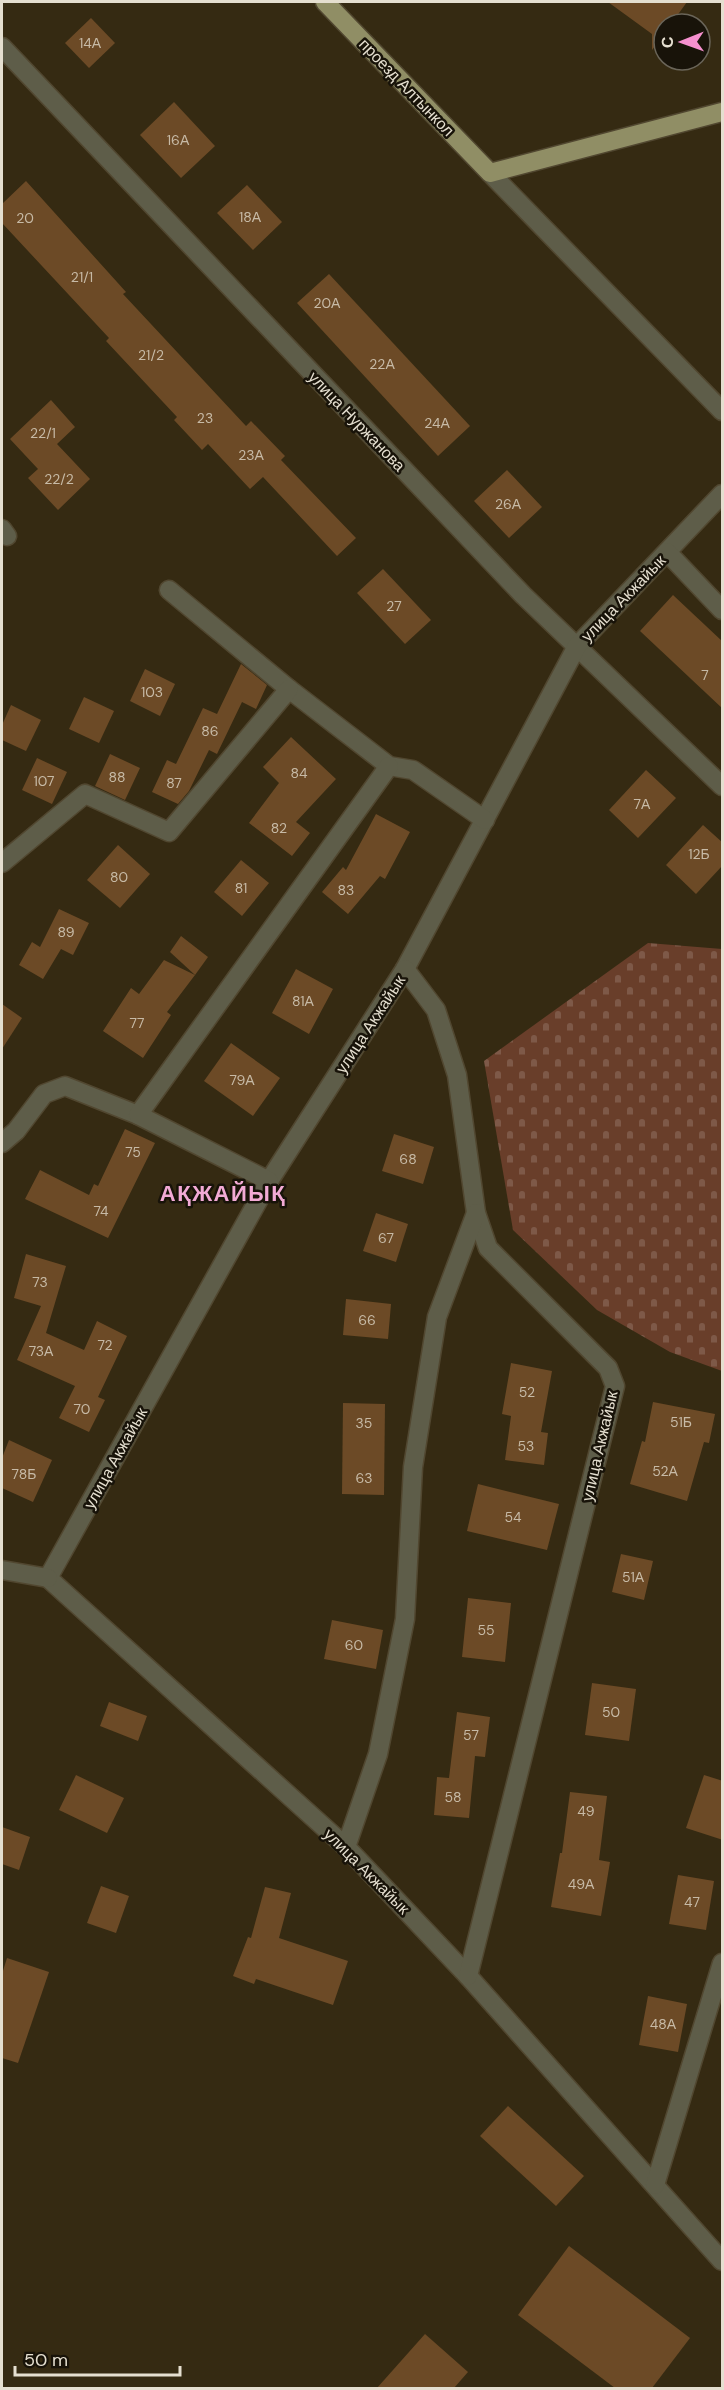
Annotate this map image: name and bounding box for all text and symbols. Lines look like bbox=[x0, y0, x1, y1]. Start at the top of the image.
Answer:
north arrow bbox=[652, 12, 712, 72]
house number: 14А bbox=[79, 34, 102, 52]
street label: проезд Алтынкол bbox=[355, 34, 459, 141]
text: С bbox=[657, 36, 678, 48]
house number: 16А bbox=[167, 131, 190, 149]
house number: 18А bbox=[239, 208, 262, 226]
house number: 20 bbox=[16, 209, 34, 227]
house number: 21/1 bbox=[71, 268, 93, 286]
house number: 20А bbox=[314, 294, 341, 312]
house number: 21/2 bbox=[138, 346, 164, 364]
house number: 22А bbox=[369, 355, 395, 373]
street label: улица Нуржанова bbox=[304, 367, 410, 476]
house number: 23 bbox=[197, 409, 213, 427]
house number: 24А bbox=[424, 414, 450, 432]
house number: 22/1 bbox=[30, 424, 56, 442]
house number: 23А bbox=[238, 446, 264, 464]
house number: 22/2 bbox=[44, 470, 74, 488]
house number: 26А bbox=[495, 495, 522, 513]
street label: улица Акжайык bbox=[577, 550, 671, 646]
house number: 27 bbox=[386, 597, 402, 615]
house number: 7 bbox=[701, 666, 709, 684]
house number: 103 bbox=[141, 683, 163, 701]
house number: 86 bbox=[201, 722, 219, 740]
house number: 84 bbox=[290, 764, 308, 782]
house number: 88 bbox=[108, 768, 126, 786]
house number: 107 bbox=[33, 772, 55, 790]
house number: 87 bbox=[166, 774, 182, 792]
house number: 7А bbox=[634, 795, 651, 813]
house number: 82 bbox=[271, 819, 287, 837]
house number: 12Б bbox=[688, 845, 710, 863]
house number: 80 bbox=[110, 868, 128, 886]
house number: 81 bbox=[235, 879, 247, 897]
house number: 83 bbox=[338, 881, 354, 899]
house number: 89 bbox=[58, 923, 75, 941]
street label: улица Акжайык bbox=[331, 970, 411, 1077]
house number: 81А bbox=[292, 992, 315, 1010]
house number: 77 bbox=[130, 1014, 144, 1032]
house number: 79А bbox=[229, 1071, 255, 1089]
house number: 75 bbox=[125, 1143, 141, 1161]
house number: 68 bbox=[399, 1150, 417, 1168]
district label: АҚЖАЙЫҚ bbox=[160, 1179, 286, 1208]
house number: 74 bbox=[93, 1202, 109, 1220]
house number: 67 bbox=[378, 1229, 394, 1247]
house number: 73 bbox=[32, 1273, 48, 1291]
house number: 66 bbox=[358, 1311, 376, 1329]
house number: 72 bbox=[97, 1336, 113, 1354]
house number: 73А bbox=[29, 1342, 54, 1360]
house number: 52 bbox=[519, 1383, 535, 1401]
street label: улица Акжайык bbox=[577, 1388, 623, 1504]
house number: 70 bbox=[74, 1400, 90, 1418]
street label: улица Акжайык bbox=[79, 1403, 152, 1513]
house number: 51Б bbox=[670, 1413, 692, 1431]
house number: 35 bbox=[356, 1414, 372, 1432]
house number: 53 bbox=[518, 1437, 534, 1455]
house number: 52А bbox=[652, 1462, 679, 1480]
house number: 78Б bbox=[12, 1465, 36, 1483]
house number: 63 bbox=[355, 1469, 373, 1487]
house number: 54 bbox=[504, 1508, 522, 1526]
house number: 51А bbox=[622, 1568, 645, 1586]
house number: 55 bbox=[477, 1621, 495, 1639]
house number: 60 bbox=[345, 1636, 363, 1654]
house number: 50 bbox=[602, 1703, 620, 1721]
house number: 57 bbox=[463, 1726, 479, 1744]
house number: 58 bbox=[444, 1788, 462, 1806]
house number: 49 bbox=[577, 1802, 595, 1820]
street label: улица Акжайык bbox=[319, 1824, 415, 1919]
house number: 49А bbox=[568, 1875, 595, 1893]
house number: 47 bbox=[684, 1893, 700, 1911]
house number: 48А bbox=[650, 2015, 677, 2033]
scale bar bbox=[15, 2339, 180, 2377]
text: 50 m bbox=[24, 2348, 68, 2372]

